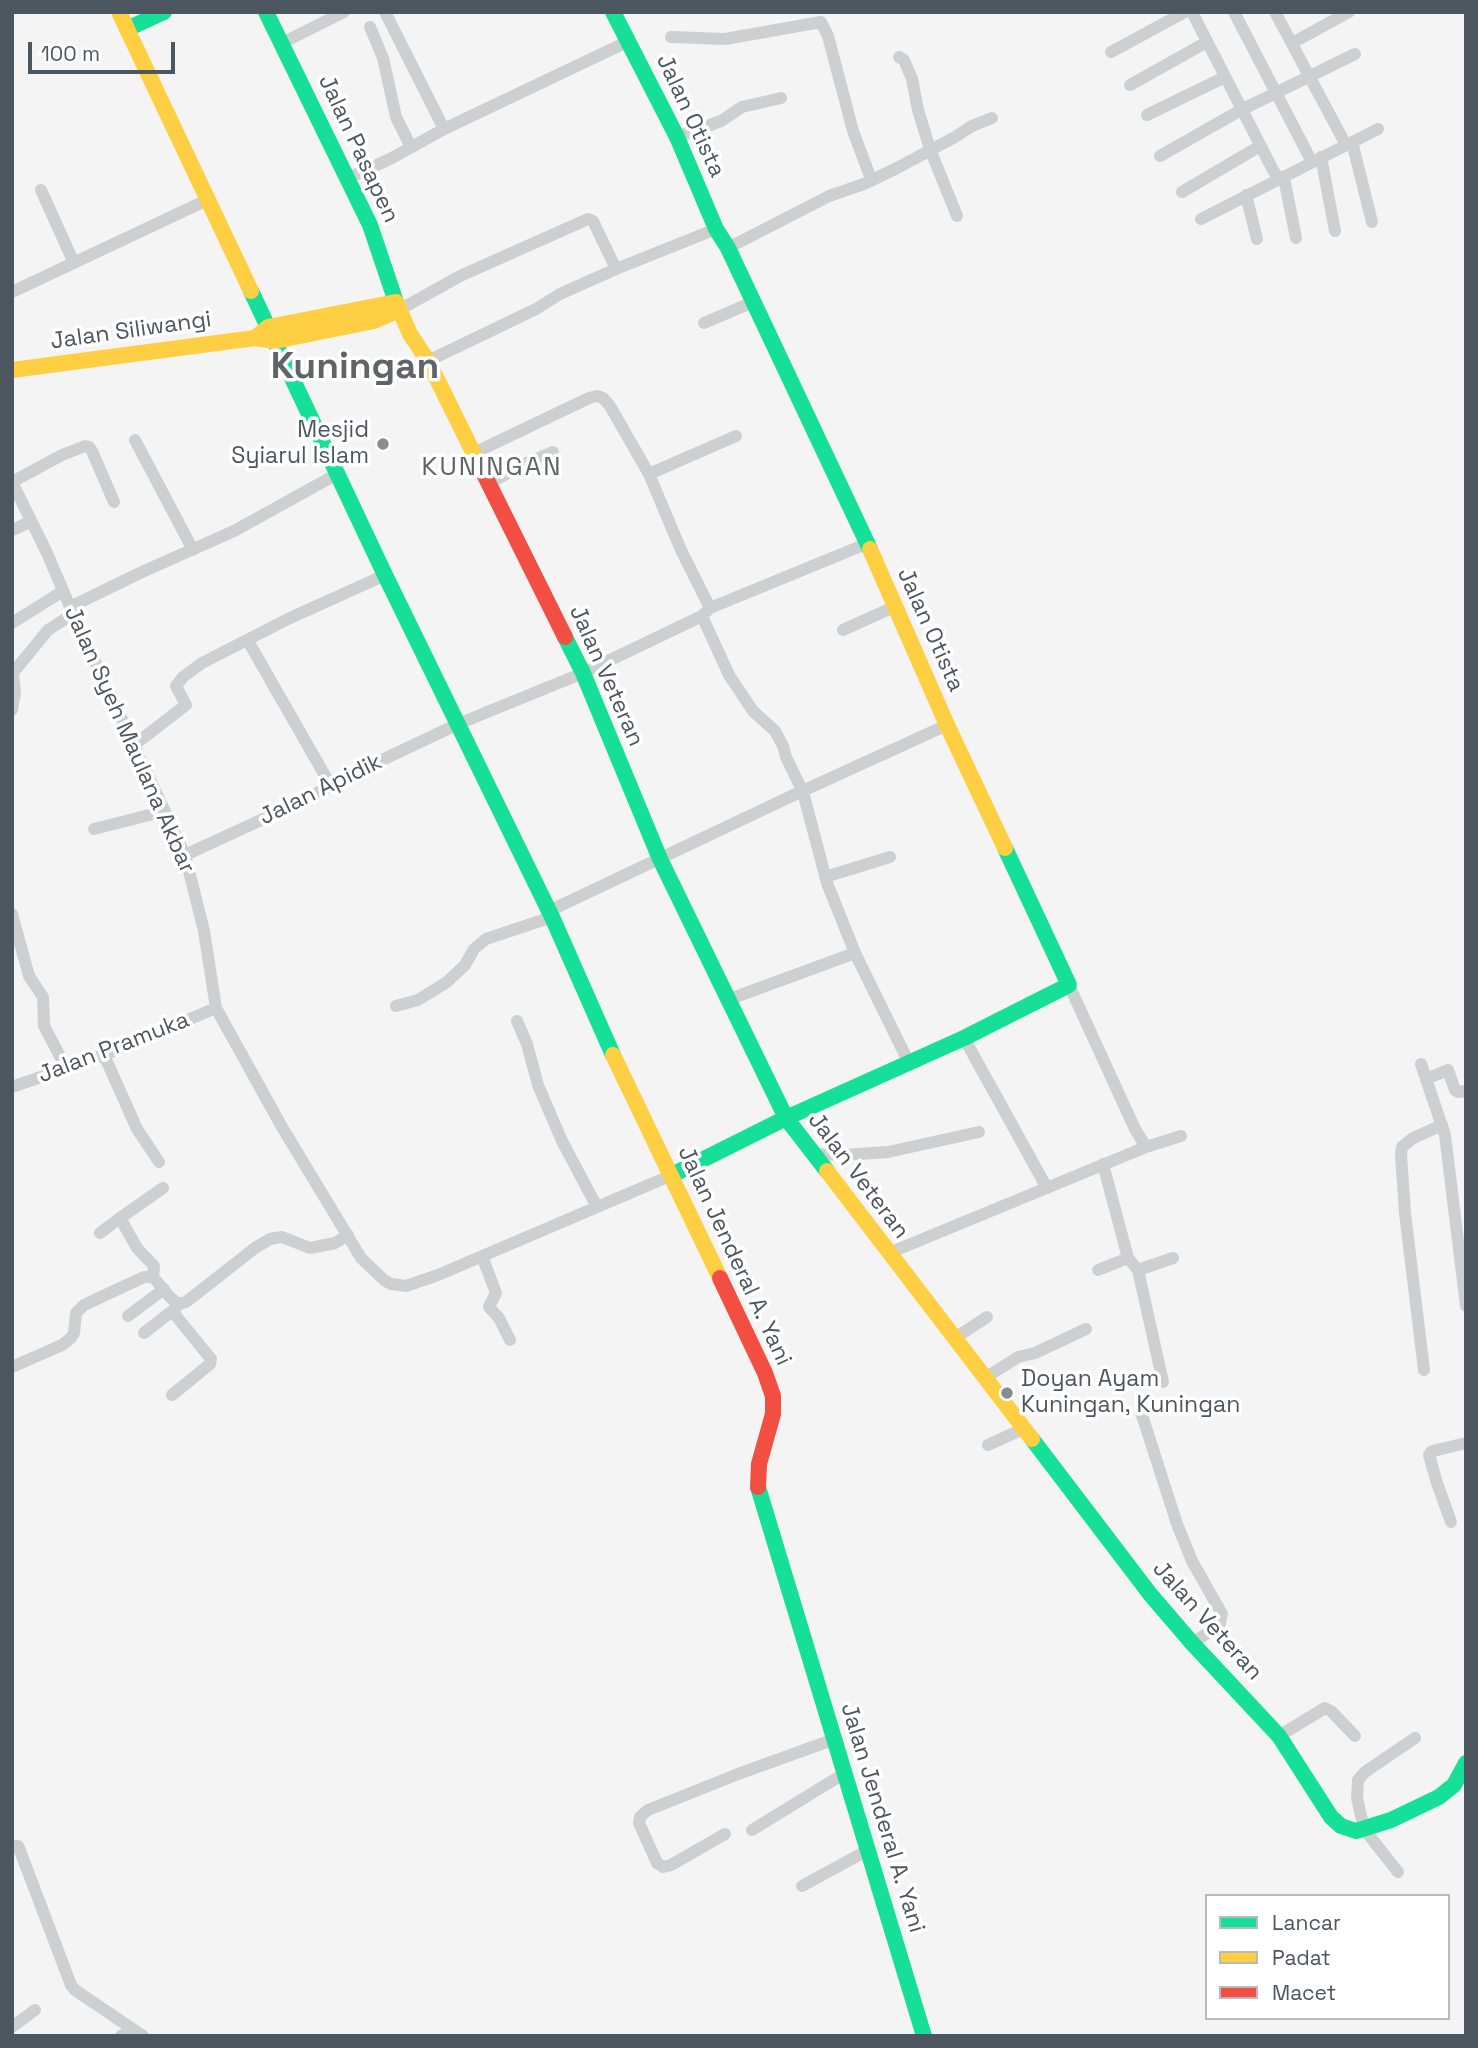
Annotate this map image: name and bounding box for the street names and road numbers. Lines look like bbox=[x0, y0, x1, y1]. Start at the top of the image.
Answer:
street label: Jalan Otista bbox=[650, 50, 730, 182]
street label: Jalan Pasapen bbox=[312, 71, 404, 227]
street label: Jalan Siliwangi bbox=[49, 306, 213, 356]
street label: Jalan Otista bbox=[890, 564, 970, 696]
street label: Jalan Veteran bbox=[563, 601, 649, 751]
street label: Jalan Syeh Maulana Akbar bbox=[58, 602, 200, 878]
street label: Jalan Apidik bbox=[255, 748, 387, 832]
street label: Jalan Pramuka bbox=[35, 1007, 193, 1089]
street label: Jalan Veteran bbox=[802, 1107, 914, 1245]
street label: Jalan Jenderal A. Yani bbox=[671, 1142, 797, 1370]
street label: Jalan Veteran bbox=[1146, 1556, 1268, 1686]
street label: Jalan Jenderal A. Yani bbox=[834, 1700, 930, 1936]

